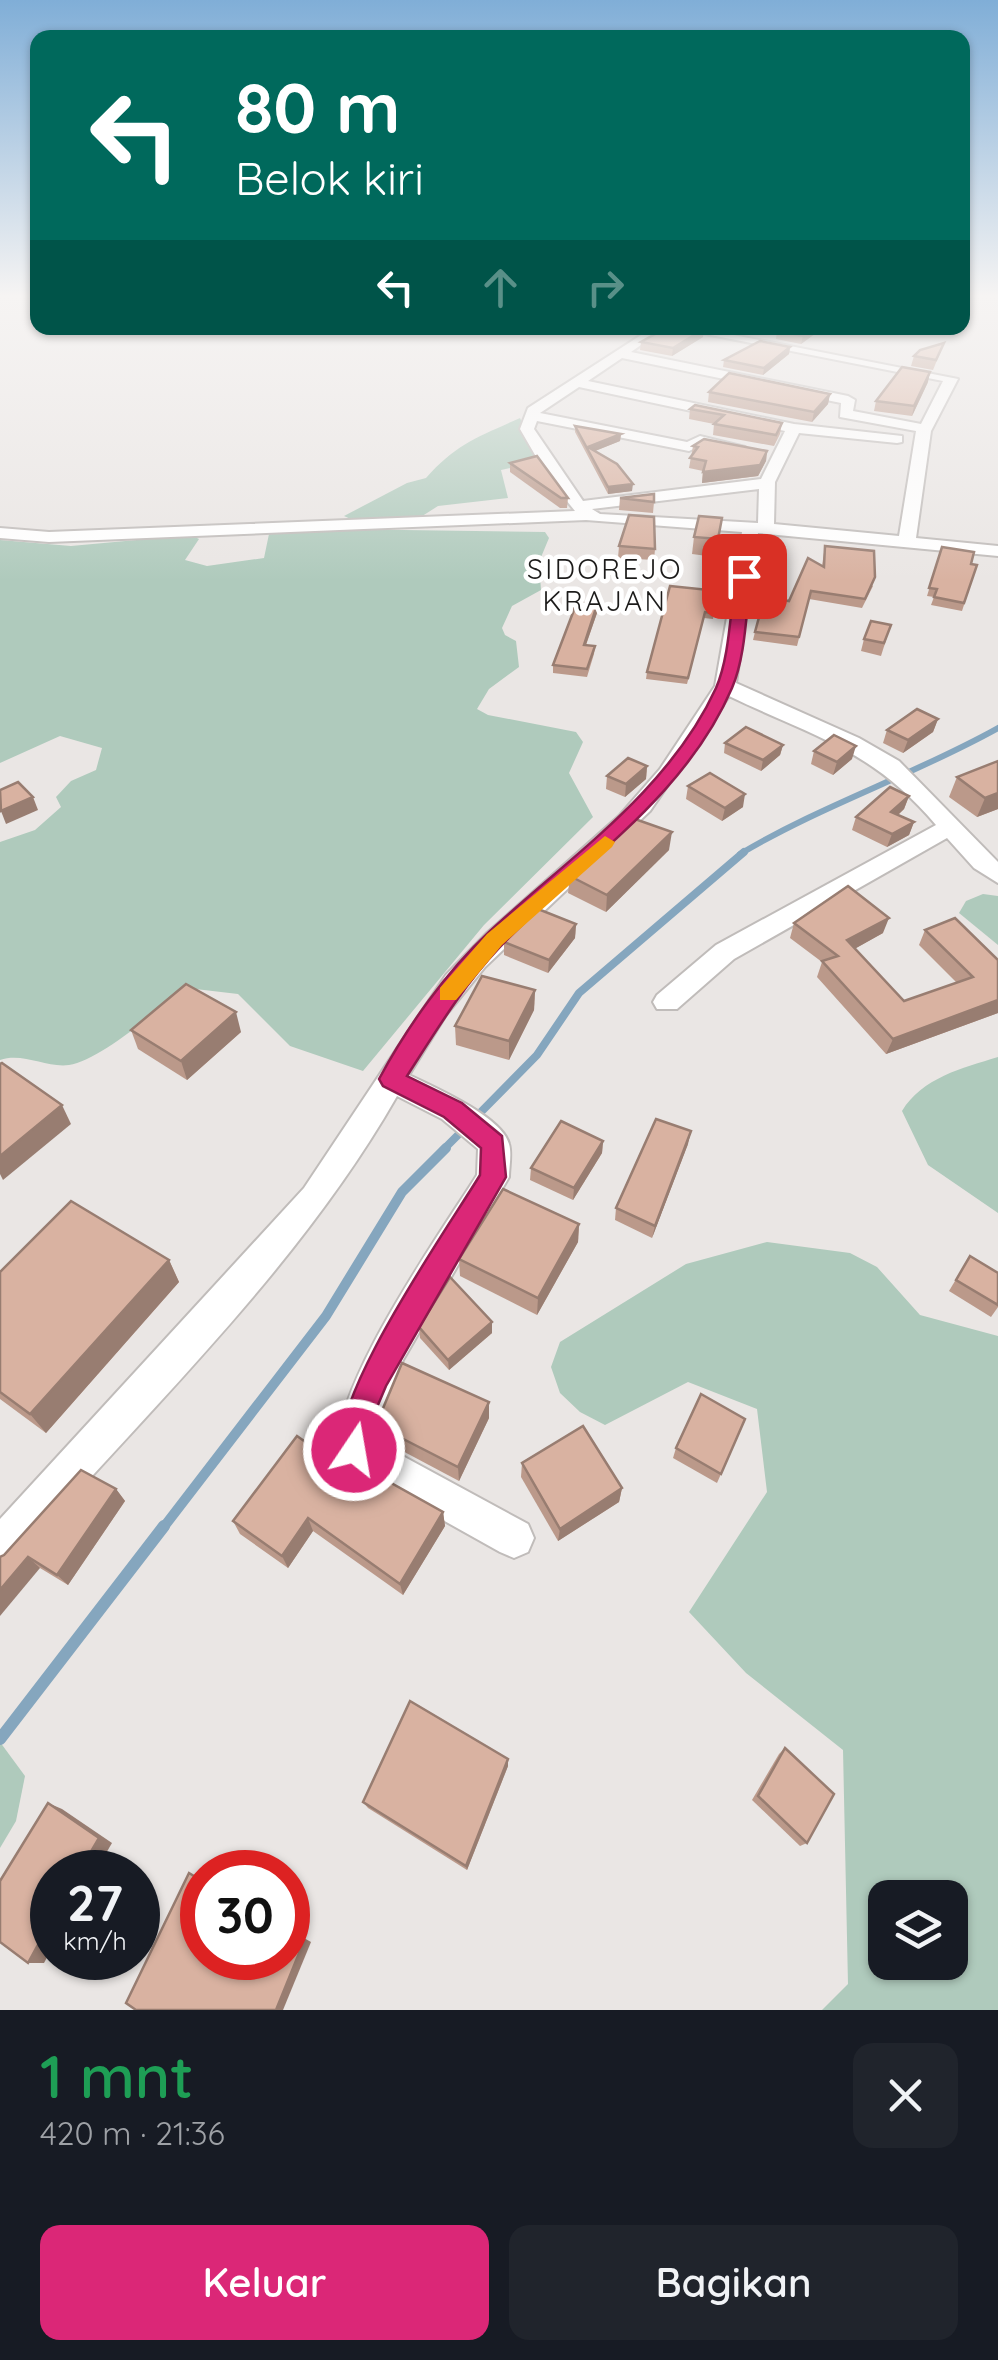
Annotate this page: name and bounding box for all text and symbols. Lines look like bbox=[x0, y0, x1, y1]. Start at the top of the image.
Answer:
text: 80 m bbox=[235, 63, 400, 151]
icon: left bbox=[70, 70, 200, 200]
text: Belok kiri bbox=[235, 150, 424, 206]
icon: left bbox=[368, 260, 423, 315]
icon: ahead bbox=[473, 260, 528, 315]
icon: right bbox=[578, 260, 633, 315]
pin bbox=[702, 534, 787, 619]
icon: arrive bbox=[717, 549, 772, 604]
district label: SIDOREJO KRAJAN bbox=[527, 551, 683, 618]
position arrow bbox=[302, 1398, 406, 1502]
speed limit sign: 30 bbox=[180, 1850, 310, 1980]
text: 27 bbox=[67, 1871, 123, 1934]
map controls bbox=[868, 1880, 968, 1980]
button: layers bbox=[868, 1880, 968, 1980]
text: km/h bbox=[63, 1925, 127, 1956]
text: 1 mnt bbox=[40, 2038, 193, 2113]
button: close bbox=[853, 2043, 958, 2148]
text: 420 m · 21:36 bbox=[40, 2113, 225, 2153]
button: Keluar bbox=[40, 2225, 489, 2340]
button: Bagikan bbox=[509, 2225, 958, 2340]

